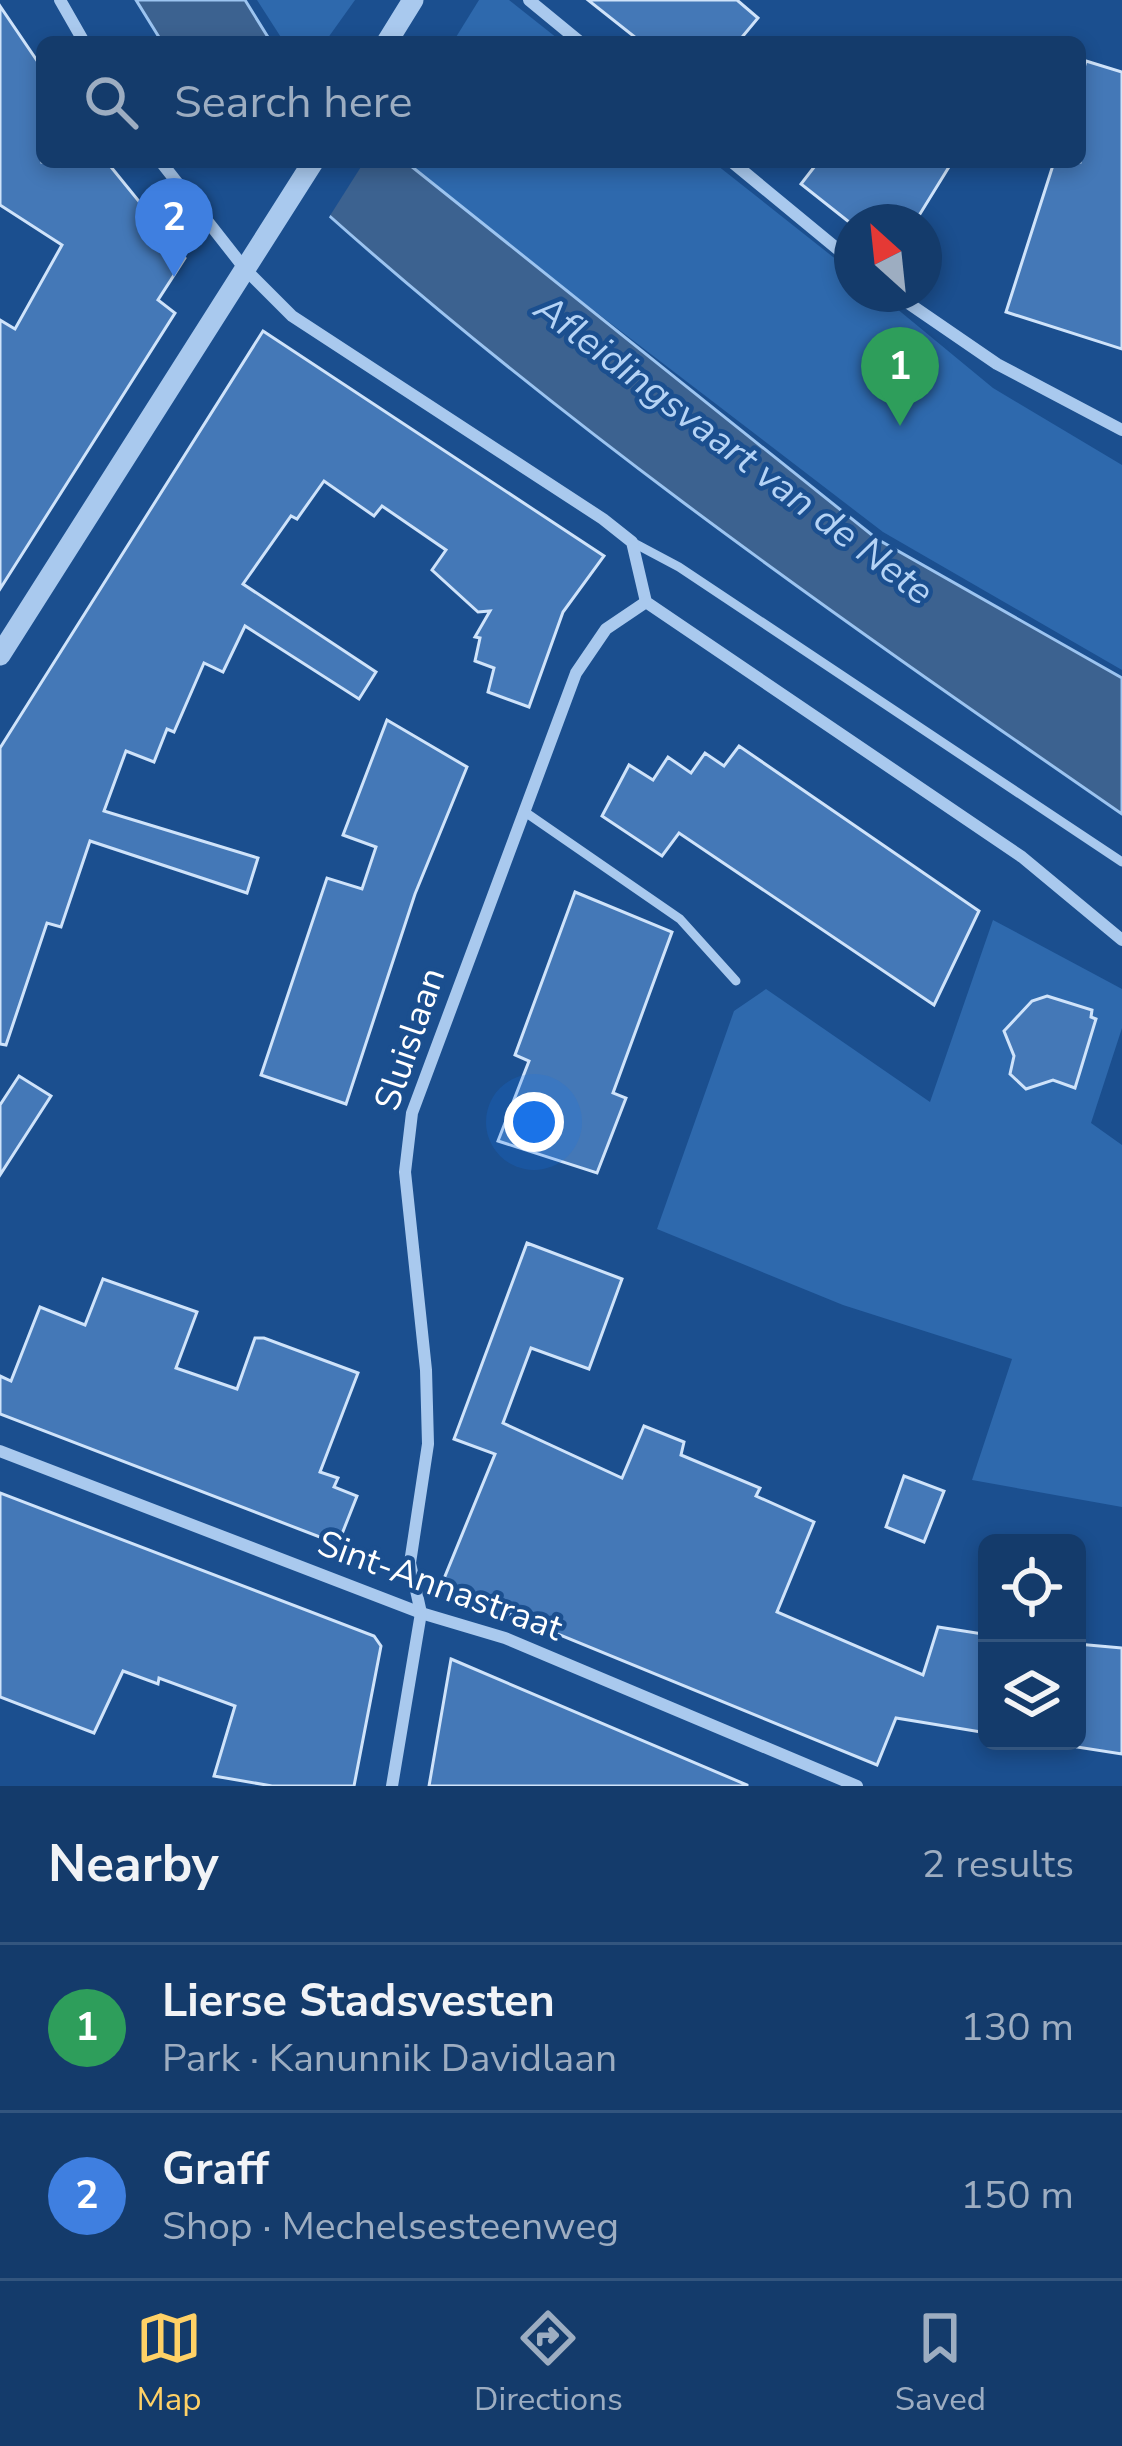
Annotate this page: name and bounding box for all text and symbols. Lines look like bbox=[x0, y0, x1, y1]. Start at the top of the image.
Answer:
search box bbox=[36, 36, 1086, 168]
icon: search bbox=[78, 69, 144, 135]
text: Search here bbox=[174, 72, 413, 133]
pin: 2 bbox=[135, 178, 213, 277]
north arrow bbox=[834, 204, 942, 312]
water label: Afleidingsvaart van de Nete bbox=[523, 282, 944, 618]
pin: 1 bbox=[861, 327, 939, 426]
street label: Sluislaan bbox=[363, 961, 457, 1117]
your location bbox=[504, 1092, 564, 1152]
street label: Sint-Annastraat bbox=[311, 1519, 570, 1653]
map controls bbox=[978, 1534, 1086, 1750]
button: locate bbox=[978, 1534, 1086, 1642]
button: layers bbox=[978, 1642, 1086, 1750]
text: Nearby bbox=[48, 1829, 219, 1899]
text: 2 results bbox=[922, 1838, 1074, 1891]
text: Lierse Stadsvesten bbox=[162, 1971, 555, 2032]
text: 1 bbox=[75, 2001, 99, 2054]
text: 130 m bbox=[960, 2001, 1074, 2054]
text: Park · Kanunnik Davidlaan bbox=[162, 2032, 617, 2085]
text: Graff bbox=[162, 2139, 269, 2200]
text: 2 bbox=[75, 2169, 99, 2222]
text: 150 m bbox=[960, 2169, 1074, 2222]
text: Shop · Mechelsesteenweg bbox=[162, 2200, 619, 2253]
tab: Map bbox=[136, 2305, 202, 2422]
tab: Directions bbox=[474, 2305, 623, 2422]
tab: Saved bbox=[895, 2305, 986, 2422]

